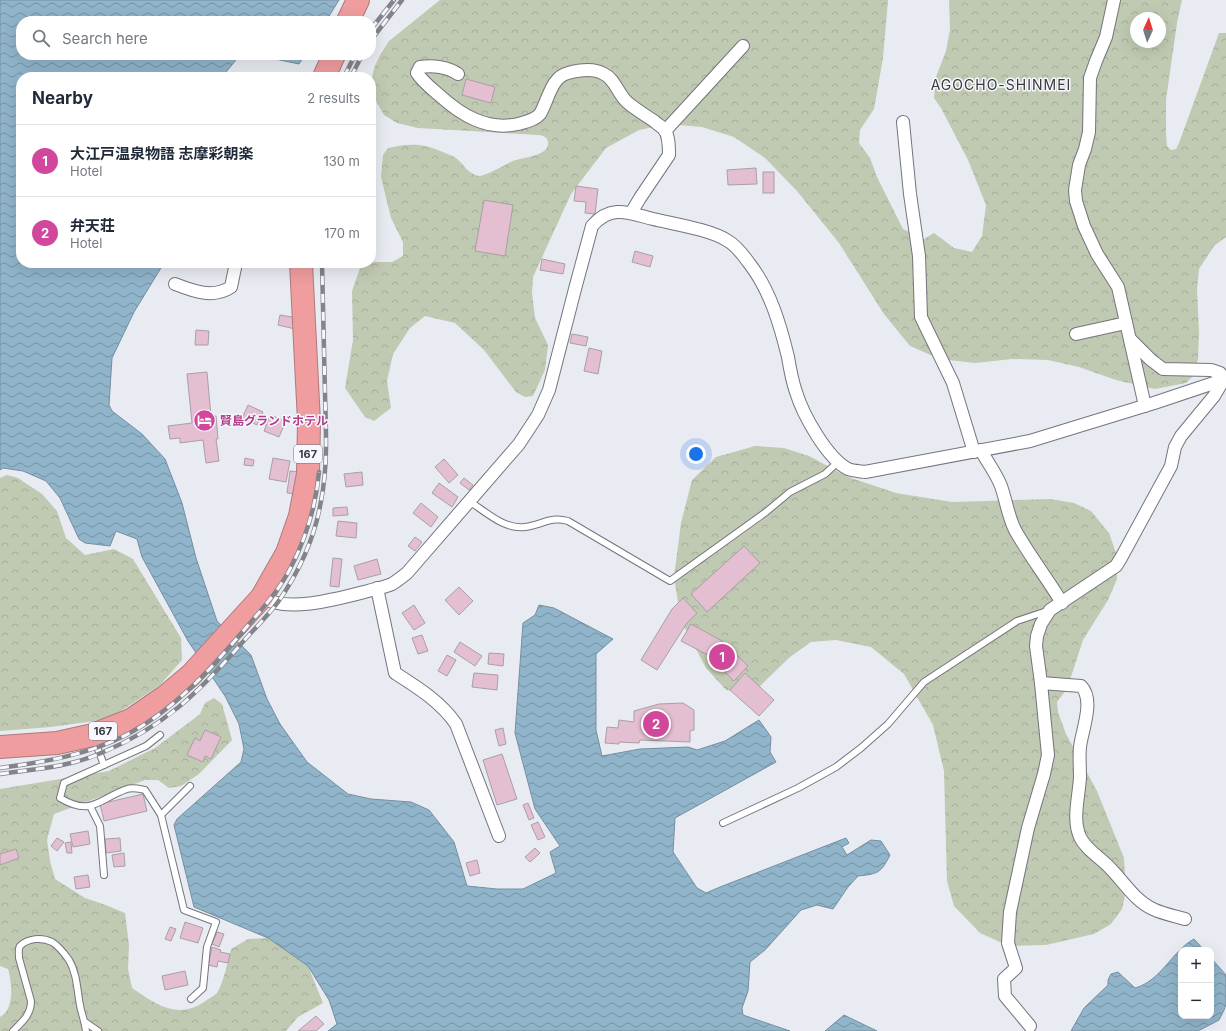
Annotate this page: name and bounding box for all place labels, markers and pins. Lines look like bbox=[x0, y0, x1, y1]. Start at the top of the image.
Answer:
hotel icon: 賢島グランドホテル bbox=[191, 407, 217, 433]
place label: 賢島グランドホテル bbox=[220, 413, 328, 428]
pin: 1 bbox=[709, 642, 735, 672]
pin: 2 bbox=[643, 709, 669, 739]

